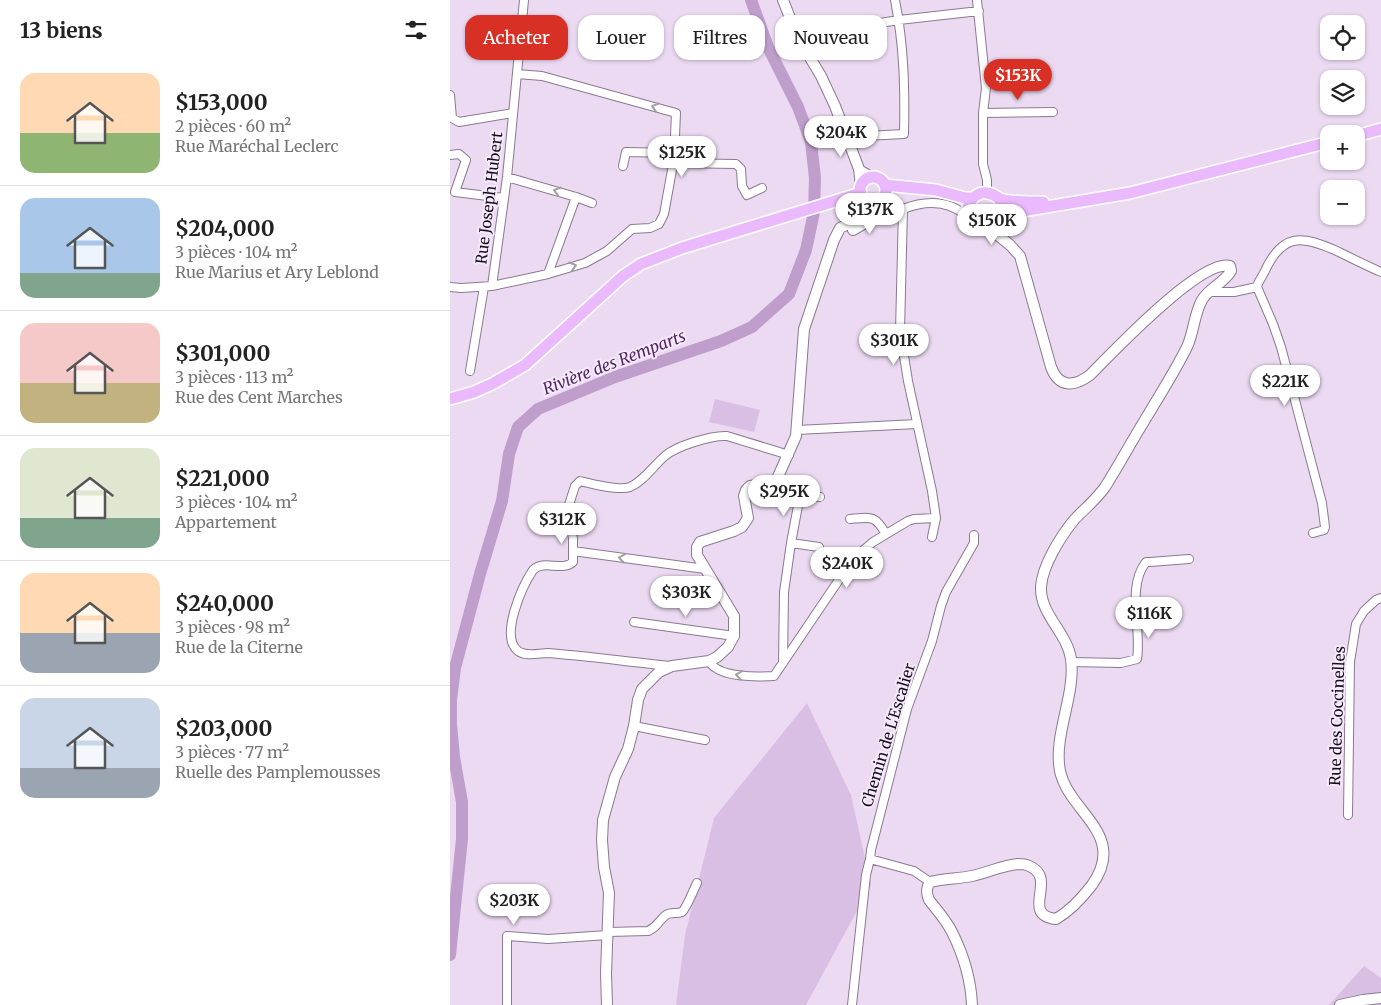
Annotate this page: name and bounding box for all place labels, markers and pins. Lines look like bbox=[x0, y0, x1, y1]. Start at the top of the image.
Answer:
pin: $153K bbox=[983, 58, 1053, 101]
pin: $204K bbox=[806, 116, 876, 158]
pin: $125K bbox=[647, 136, 717, 178]
pin: $137K bbox=[835, 192, 905, 235]
pin: $150K bbox=[957, 204, 1027, 246]
pin: $301K bbox=[859, 324, 929, 366]
pin: $221K bbox=[1250, 364, 1320, 407]
pin: $295K bbox=[749, 474, 819, 517]
pin: $312K bbox=[527, 502, 597, 545]
pin: $240K bbox=[812, 546, 882, 589]
pin: $303K bbox=[651, 576, 721, 618]
pin: $116K bbox=[1114, 596, 1184, 639]
pin: $203K bbox=[479, 884, 549, 926]

